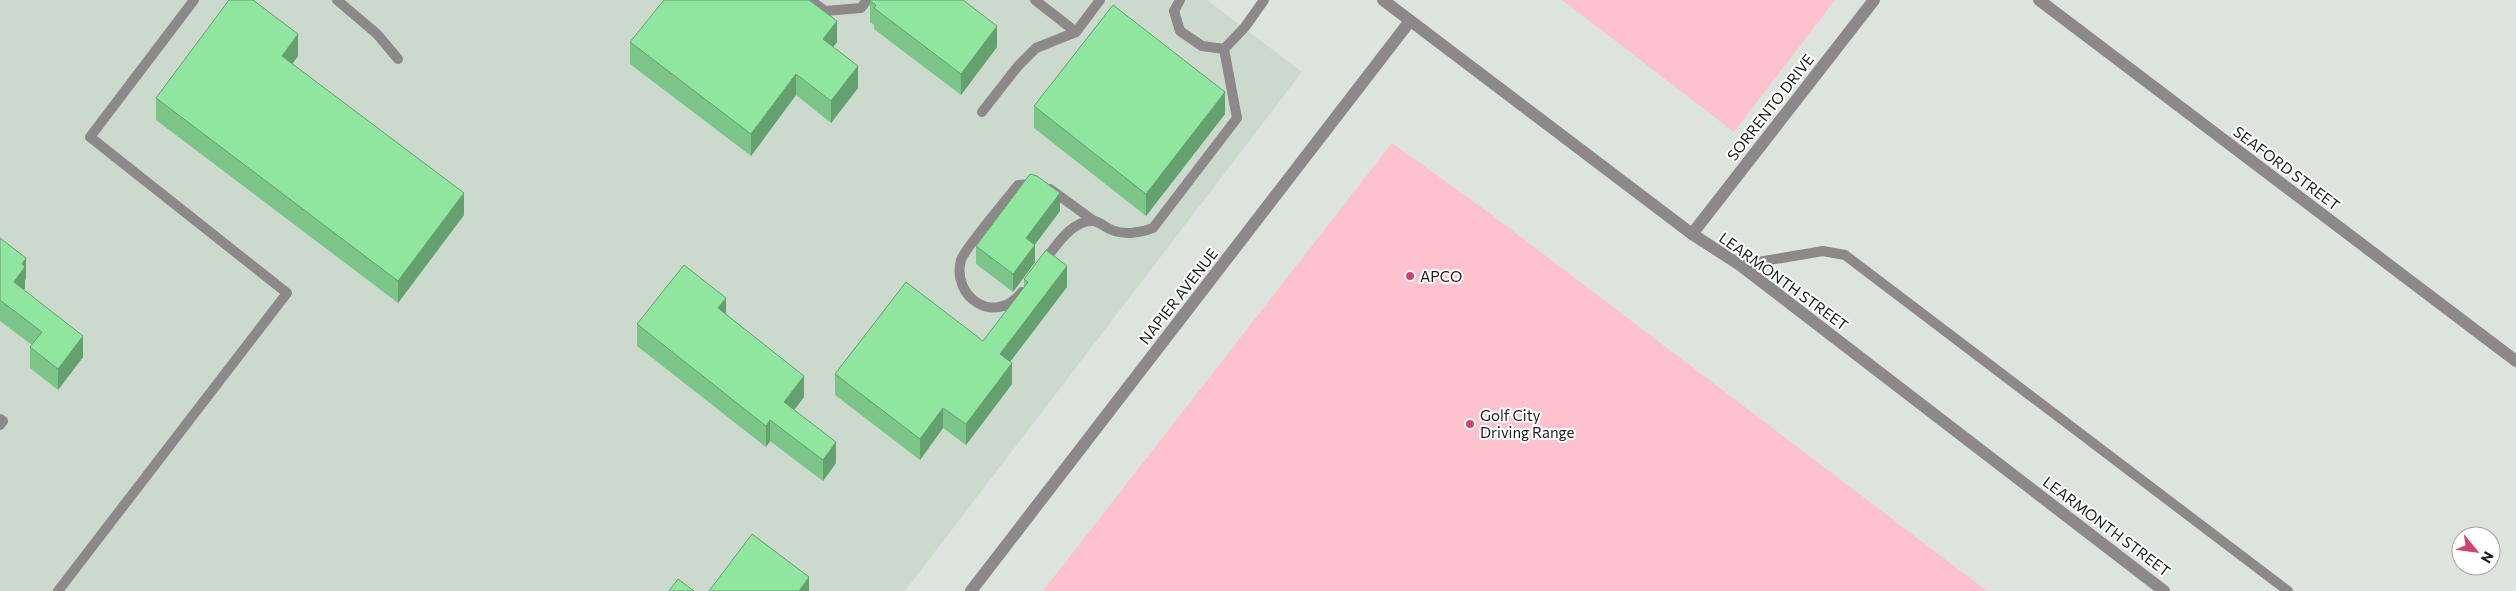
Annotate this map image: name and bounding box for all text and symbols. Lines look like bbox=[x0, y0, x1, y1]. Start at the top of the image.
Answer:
street label: SORRENTO DRIVE bbox=[1723, 50, 1817, 164]
street label: SEAFORD STREET bbox=[2230, 122, 2344, 214]
street label: LEARMONTH STREET bbox=[1716, 228, 1852, 334]
street label: NAPIER AVENUE bbox=[1135, 244, 1221, 348]
place label: APCO bbox=[1420, 267, 1462, 285]
marker: APCO bbox=[1404, 270, 1416, 282]
place label: Golf City Driving Range bbox=[1480, 406, 1574, 441]
marker: Golf City Driving Range bbox=[1464, 418, 1476, 430]
street label: LEARMONTH STREET bbox=[2040, 472, 2175, 580]
north arrow bbox=[2451, 526, 2501, 576]
text: N bbox=[2478, 549, 2498, 566]

